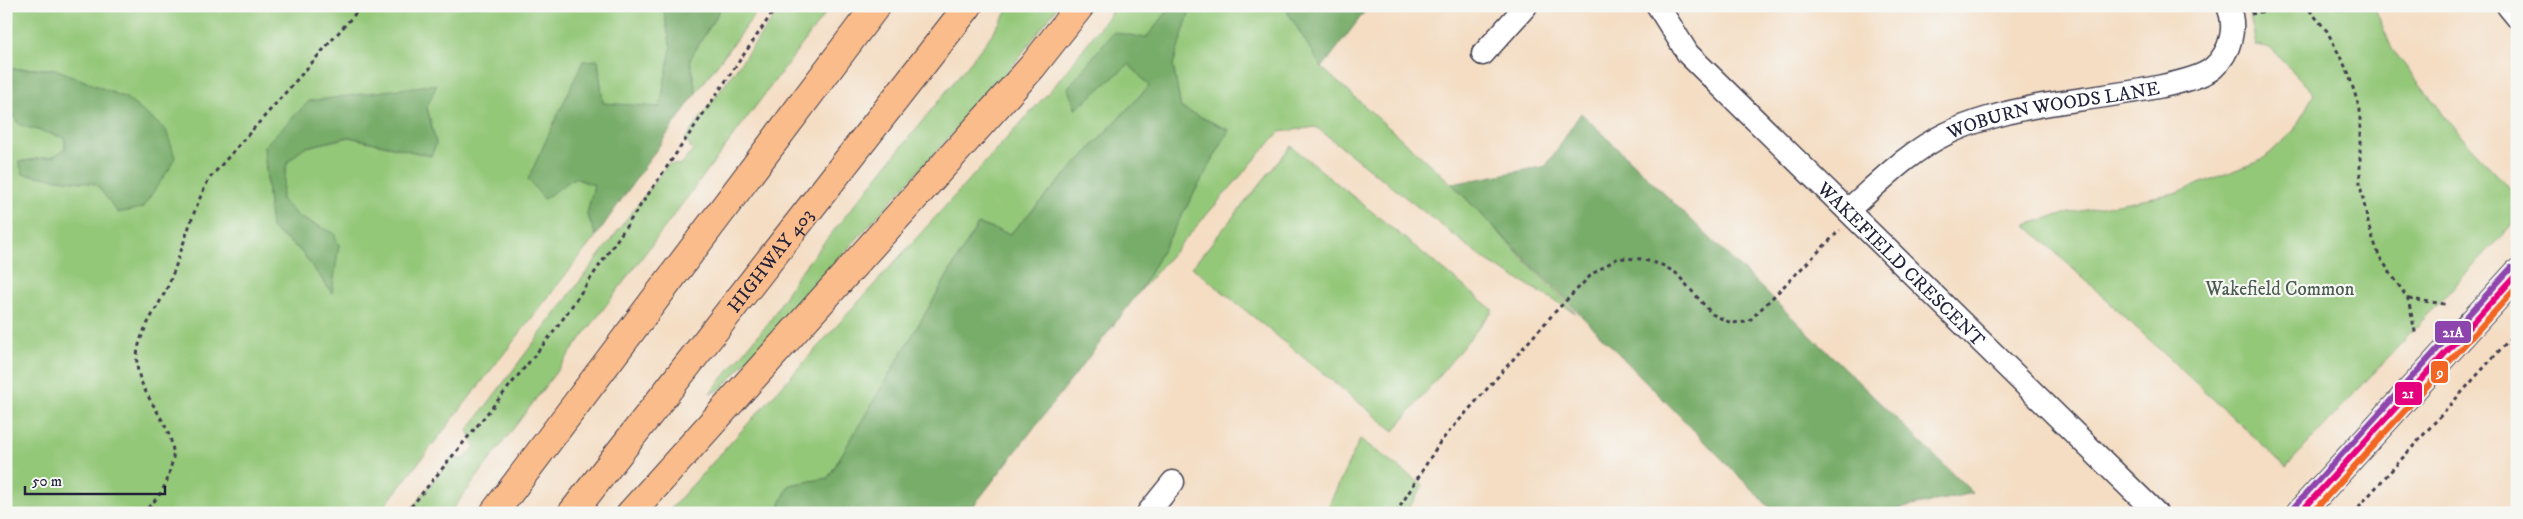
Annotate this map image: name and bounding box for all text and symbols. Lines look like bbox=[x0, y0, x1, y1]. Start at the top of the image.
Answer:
street label: WOBURN WOODS LANE bbox=[1943, 77, 2162, 145]
street label: WAKEFIELD CRESCENT bbox=[1811, 177, 1990, 352]
street label: HIGHWAY 403 bbox=[723, 204, 819, 318]
park label: Wakefield Common bbox=[2205, 278, 2354, 301]
line badge: 21A bbox=[2434, 320, 2472, 344]
text: 21A bbox=[2443, 324, 2465, 342]
line badge: 9 bbox=[2430, 360, 2449, 384]
text: 9 bbox=[2436, 364, 2444, 382]
line badge: 21 bbox=[2394, 381, 2423, 406]
text: 21 bbox=[2402, 385, 2414, 403]
scale bar bbox=[25, 464, 165, 496]
text: 50 m bbox=[32, 472, 62, 491]

